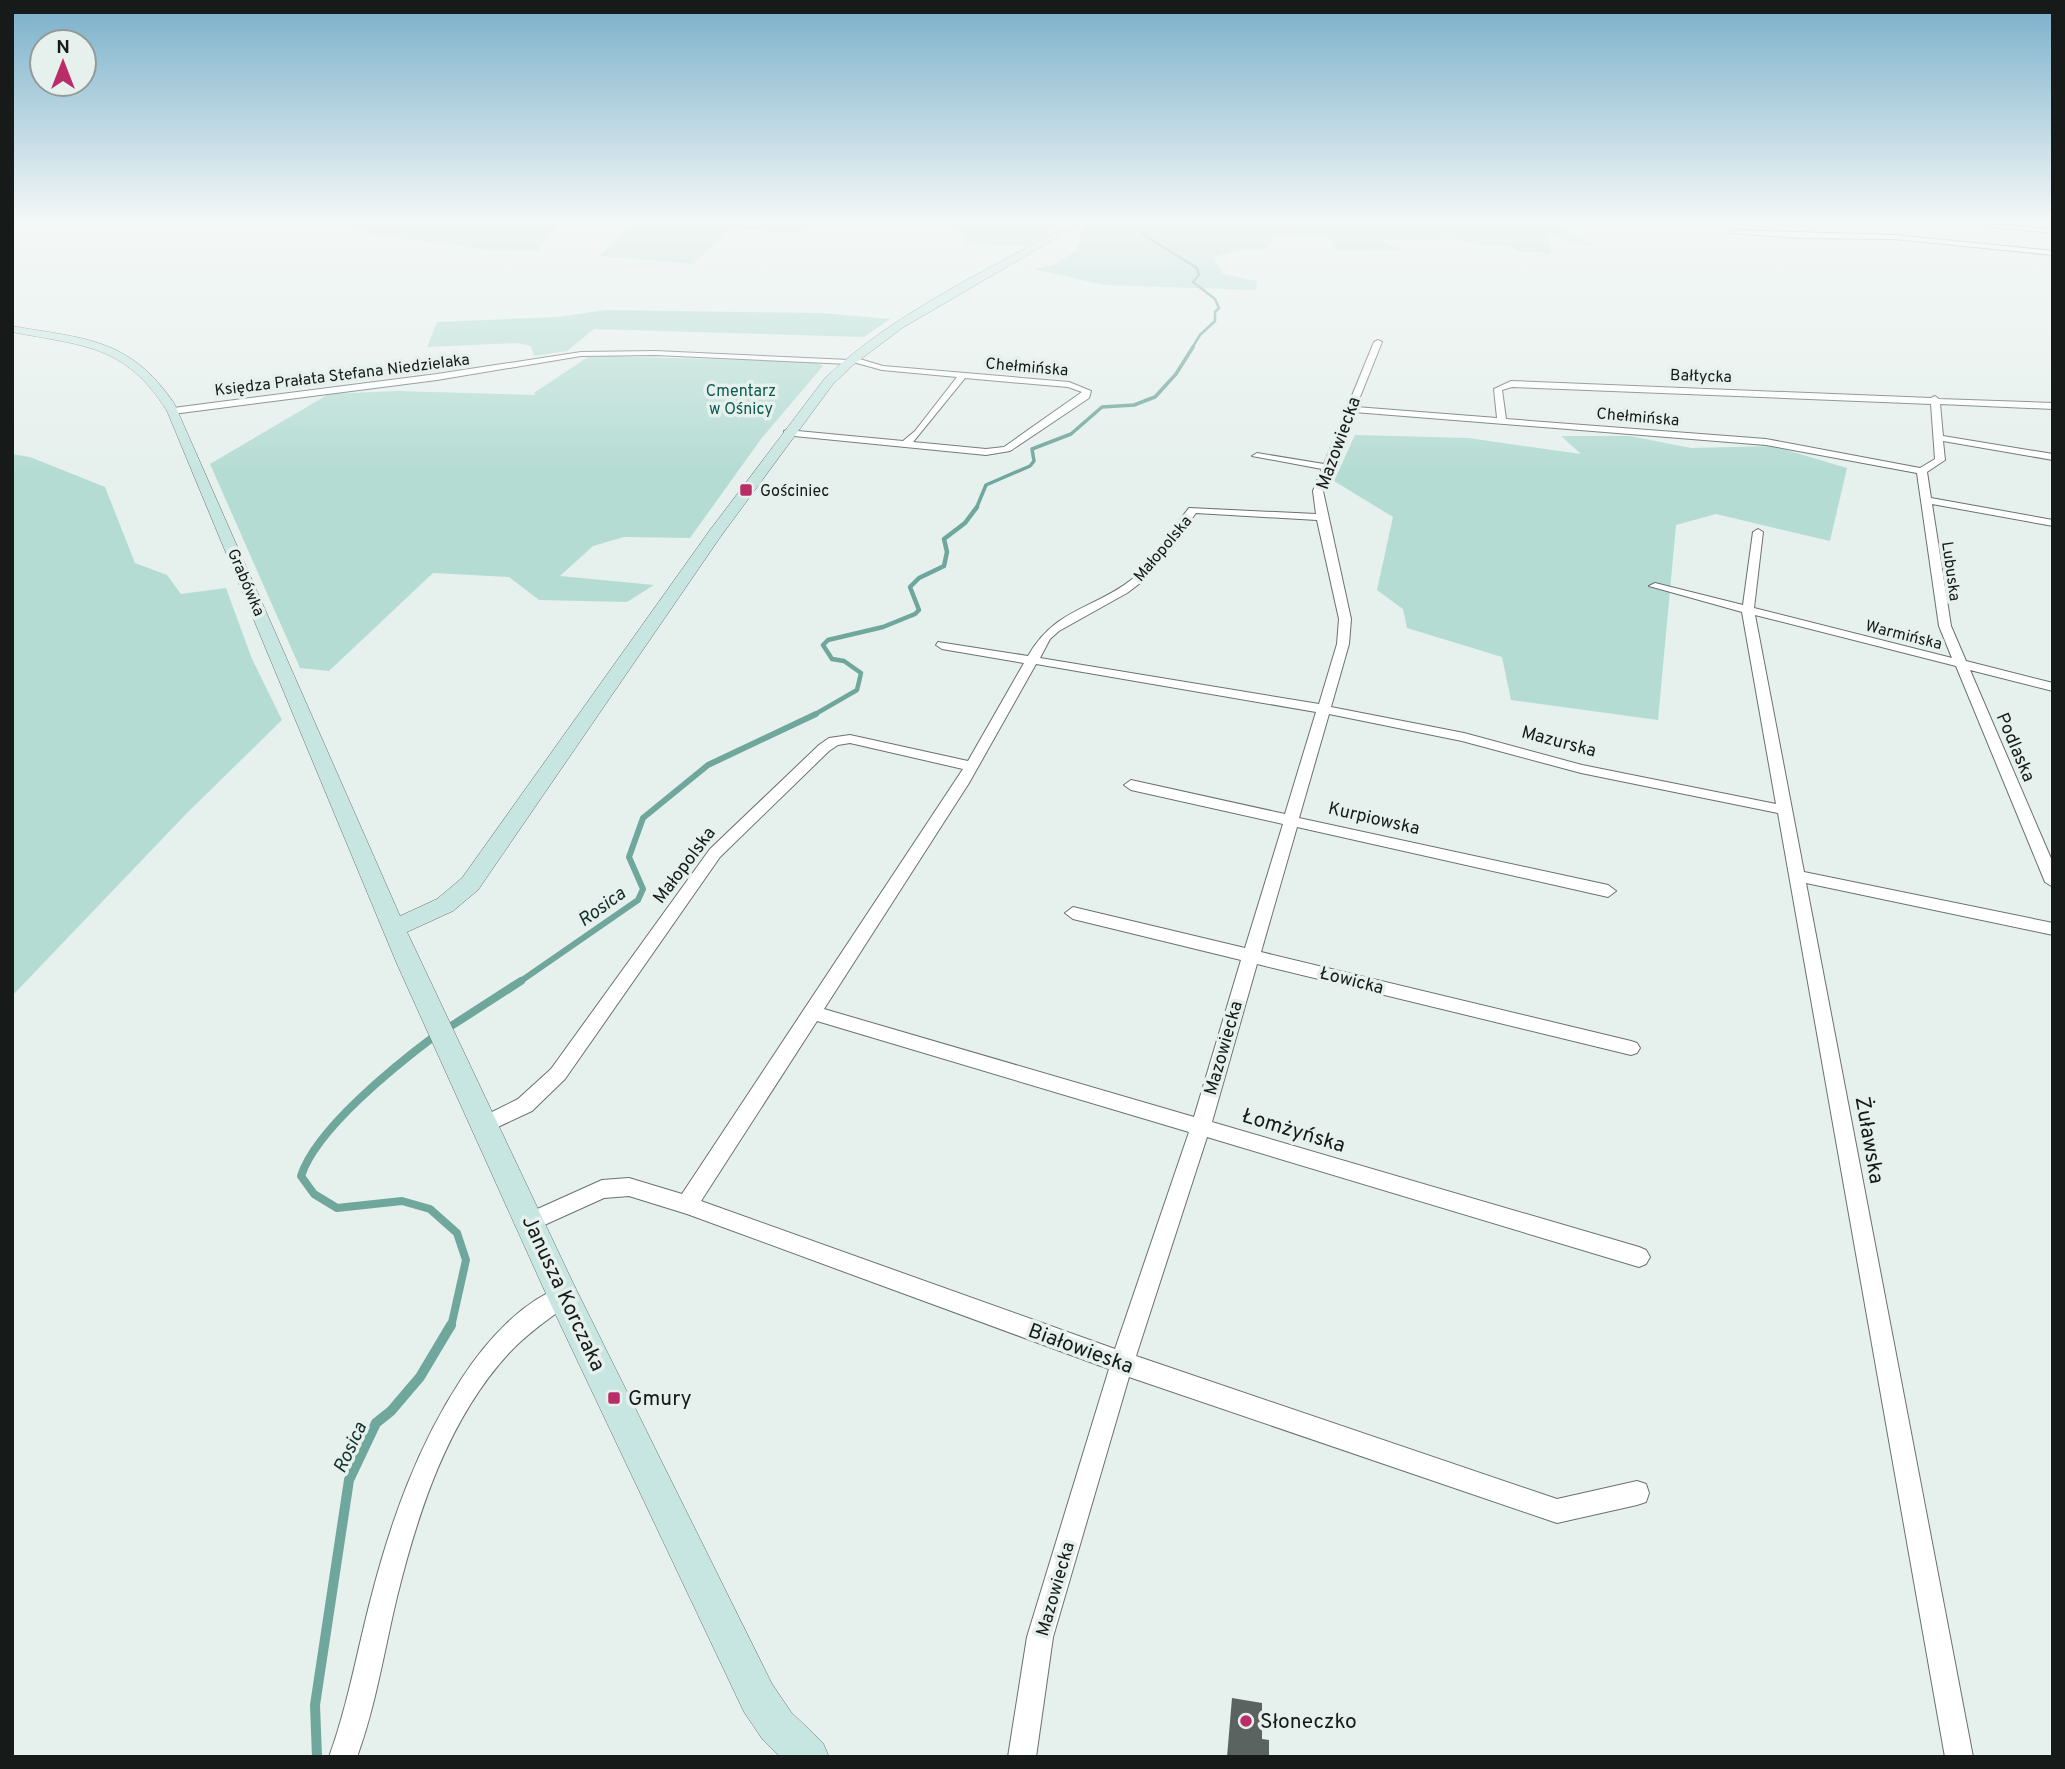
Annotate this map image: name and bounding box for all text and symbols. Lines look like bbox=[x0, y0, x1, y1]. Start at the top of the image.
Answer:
north arrow bbox=[28, 28, 98, 98]
text: N bbox=[56, 36, 70, 60]
street label: Księdza Prałata Stefana Niedzielaka bbox=[214, 350, 471, 402]
street label: Chełmińska bbox=[985, 354, 1069, 382]
street label: Bałtycka bbox=[1670, 366, 1732, 388]
park label: Cmentarz w Ośnicy bbox=[706, 382, 776, 420]
street label: Mazowiecka bbox=[1312, 394, 1367, 493]
street label: Chełmińska bbox=[1596, 404, 1680, 432]
marker: Gościniec bbox=[738, 482, 754, 498]
place label: Gościniec bbox=[760, 482, 829, 502]
street label: Małopolska bbox=[1130, 512, 1197, 586]
street label: Lubuska bbox=[1936, 540, 1964, 602]
street label: Grabówka bbox=[222, 546, 268, 620]
street label: Warmińska bbox=[1863, 617, 1944, 655]
street label: Podlaska bbox=[1990, 709, 2039, 786]
street label: Mazurska bbox=[1519, 721, 1599, 763]
street label: Kurpiowska bbox=[1326, 798, 1422, 841]
street label: Małopolska bbox=[649, 823, 722, 909]
water label: Rosica bbox=[574, 882, 631, 933]
street label: Łowicka bbox=[1317, 962, 1386, 1000]
street label: Mazowiecka bbox=[1200, 999, 1249, 1098]
street label: Żuławska bbox=[1848, 1095, 1889, 1186]
street label: Łomżyńska bbox=[1239, 1103, 1348, 1160]
street label: Janusza Korczaka bbox=[515, 1211, 611, 1376]
street label: Białowieska bbox=[1024, 1318, 1137, 1381]
place label: Gmury bbox=[628, 1386, 692, 1413]
marker: Gmury bbox=[606, 1390, 622, 1406]
water label: Rosica bbox=[329, 1418, 373, 1477]
street label: Mazowiecka bbox=[1032, 1540, 1081, 1639]
place label: Słoneczko bbox=[1260, 1709, 1357, 1736]
marker: Słoneczko bbox=[1238, 1713, 1254, 1729]

